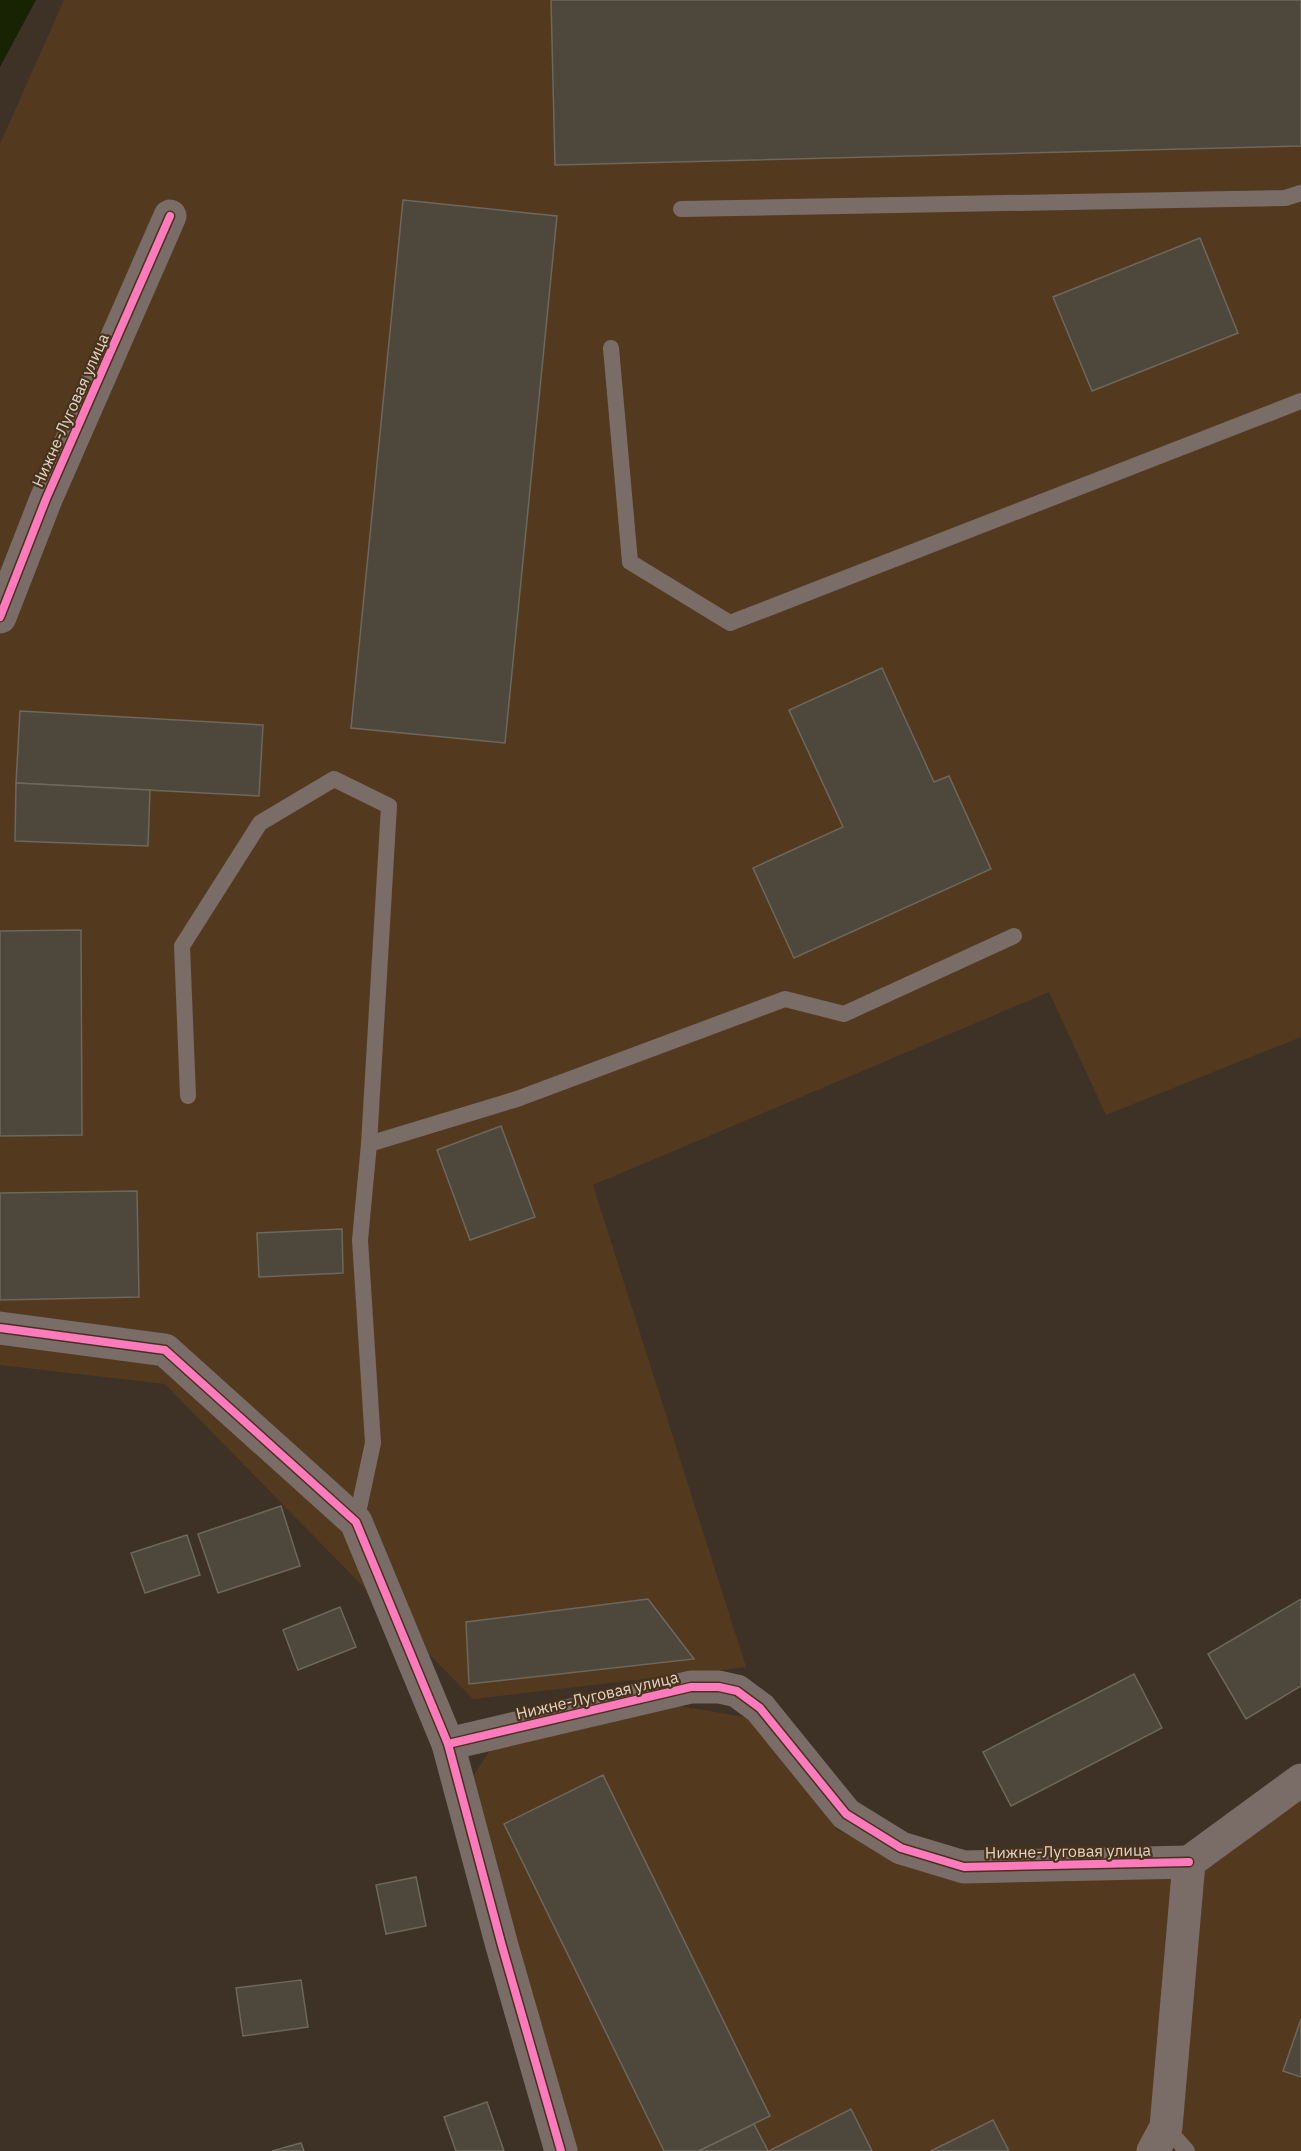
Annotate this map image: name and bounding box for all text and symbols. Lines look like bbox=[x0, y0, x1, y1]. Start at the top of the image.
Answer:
street label: Нижне-Луговая улица bbox=[27, 330, 113, 490]
street label: Нижне-Луговая улица bbox=[514, 1666, 681, 1723]
street label: Нижне-Луговая улица bbox=[985, 1840, 1152, 1862]

